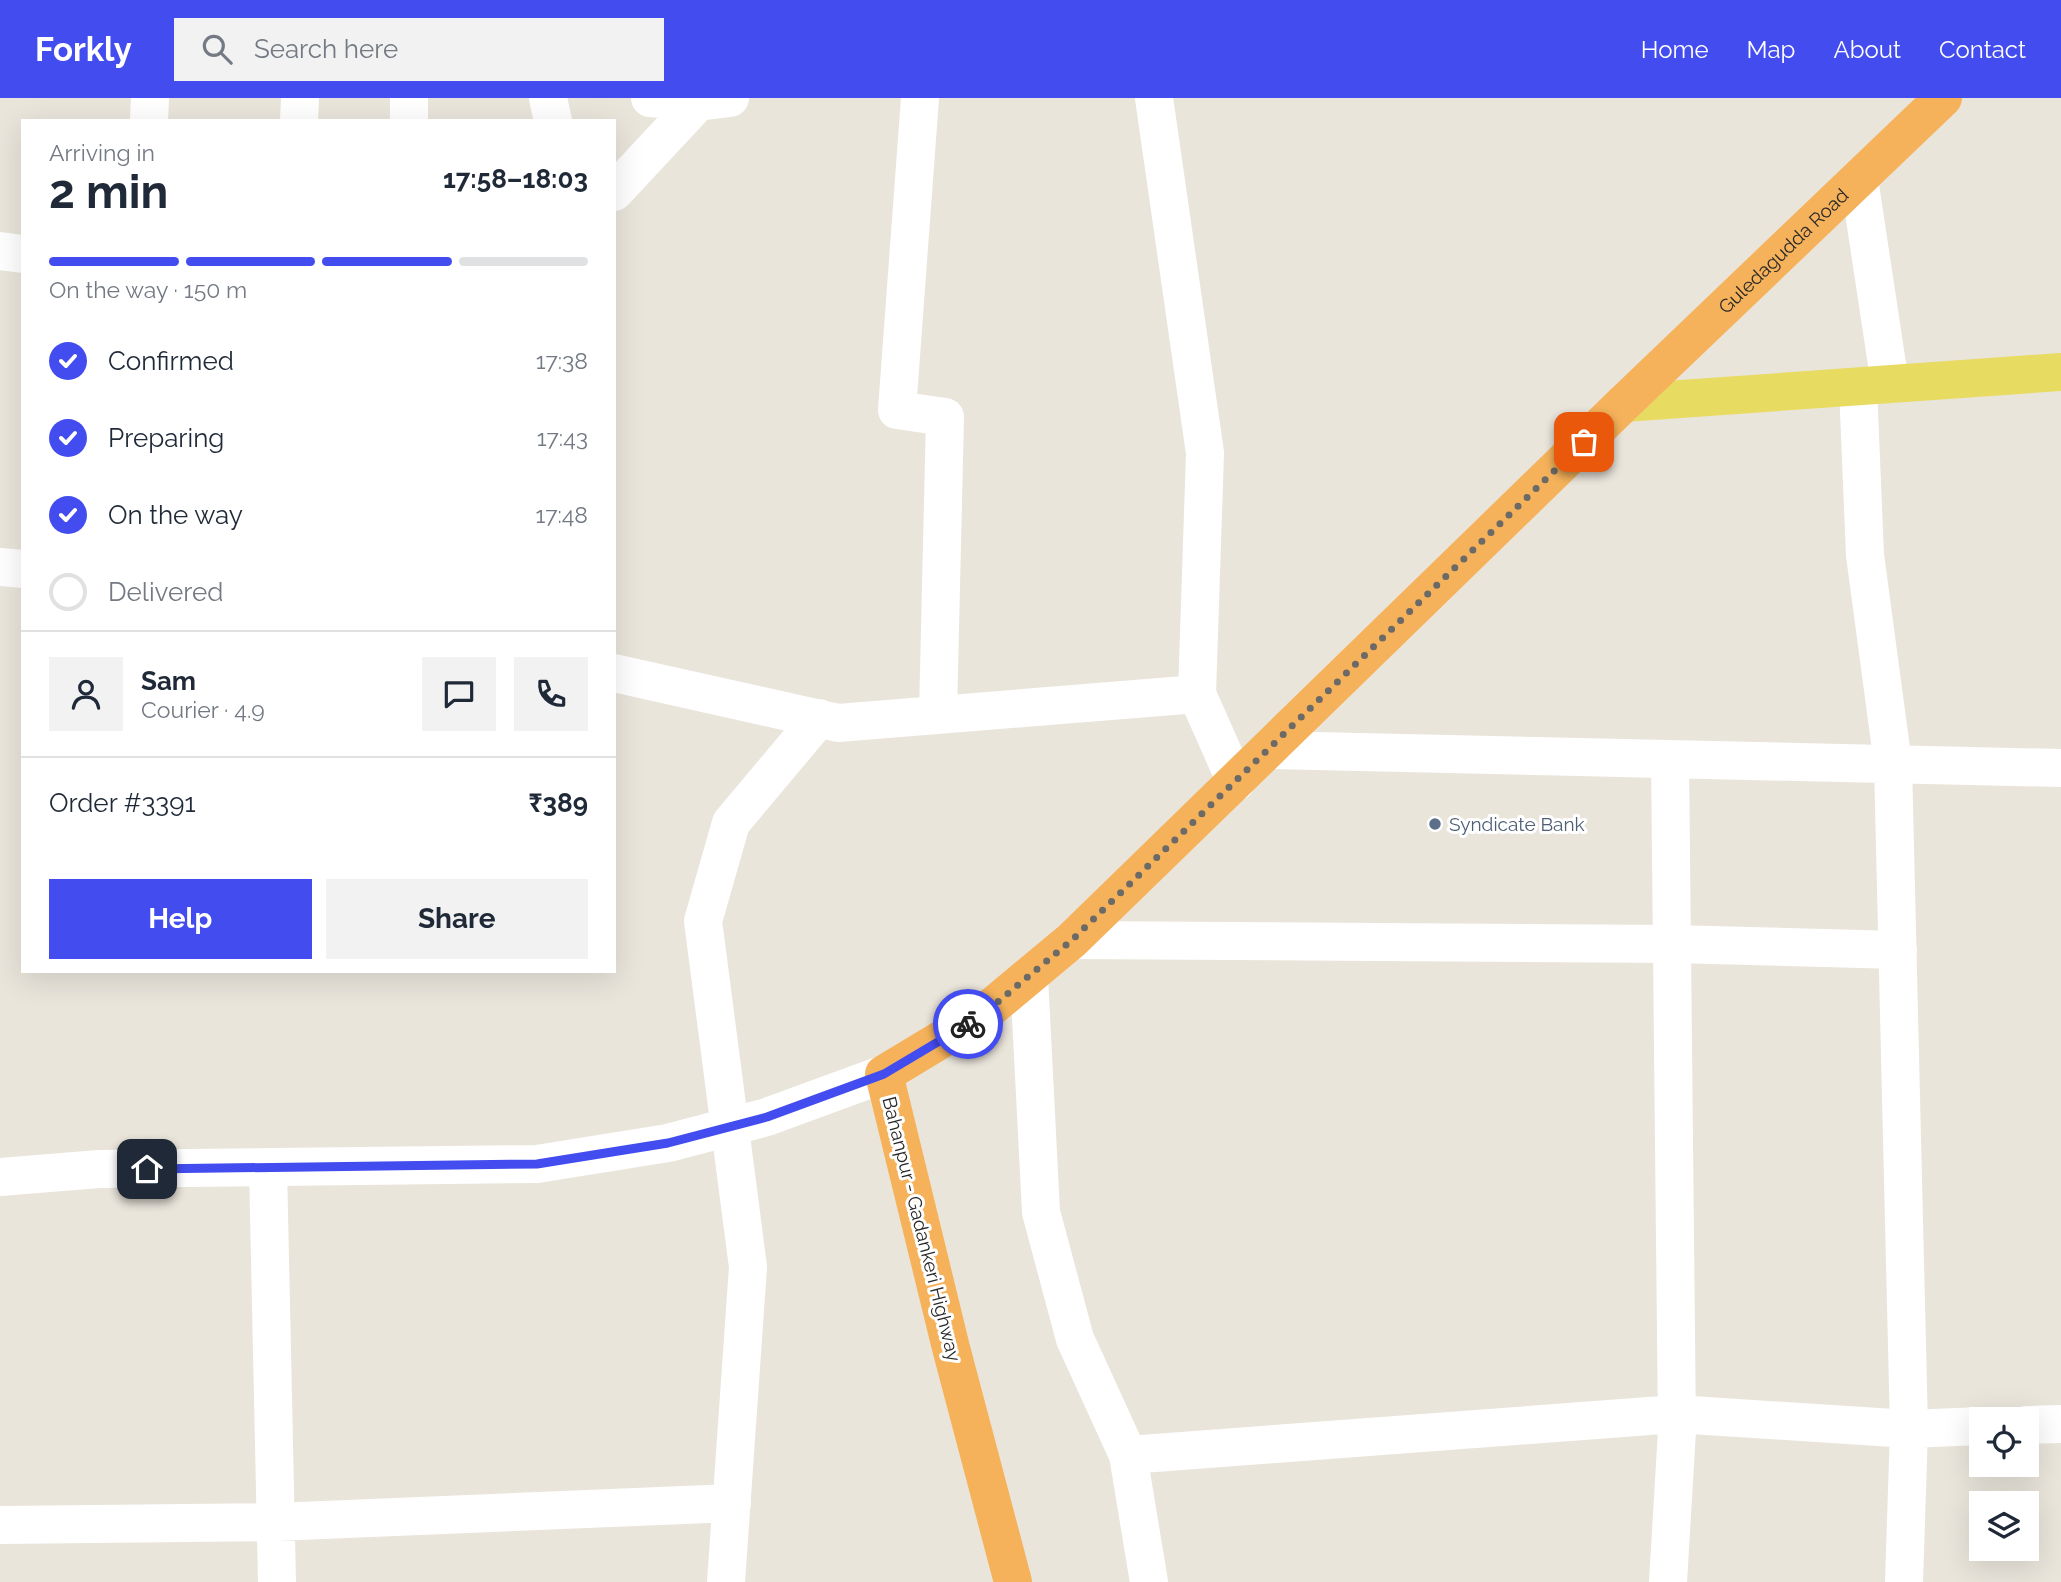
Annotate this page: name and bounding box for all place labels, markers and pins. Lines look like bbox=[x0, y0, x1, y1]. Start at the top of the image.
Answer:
pin bbox=[1554, 412, 1614, 472]
place label: Syndicate Bank bbox=[1449, 813, 1585, 835]
marker: Syndicate Bank bbox=[1427, 816, 1443, 832]
pin bbox=[117, 1139, 177, 1199]

